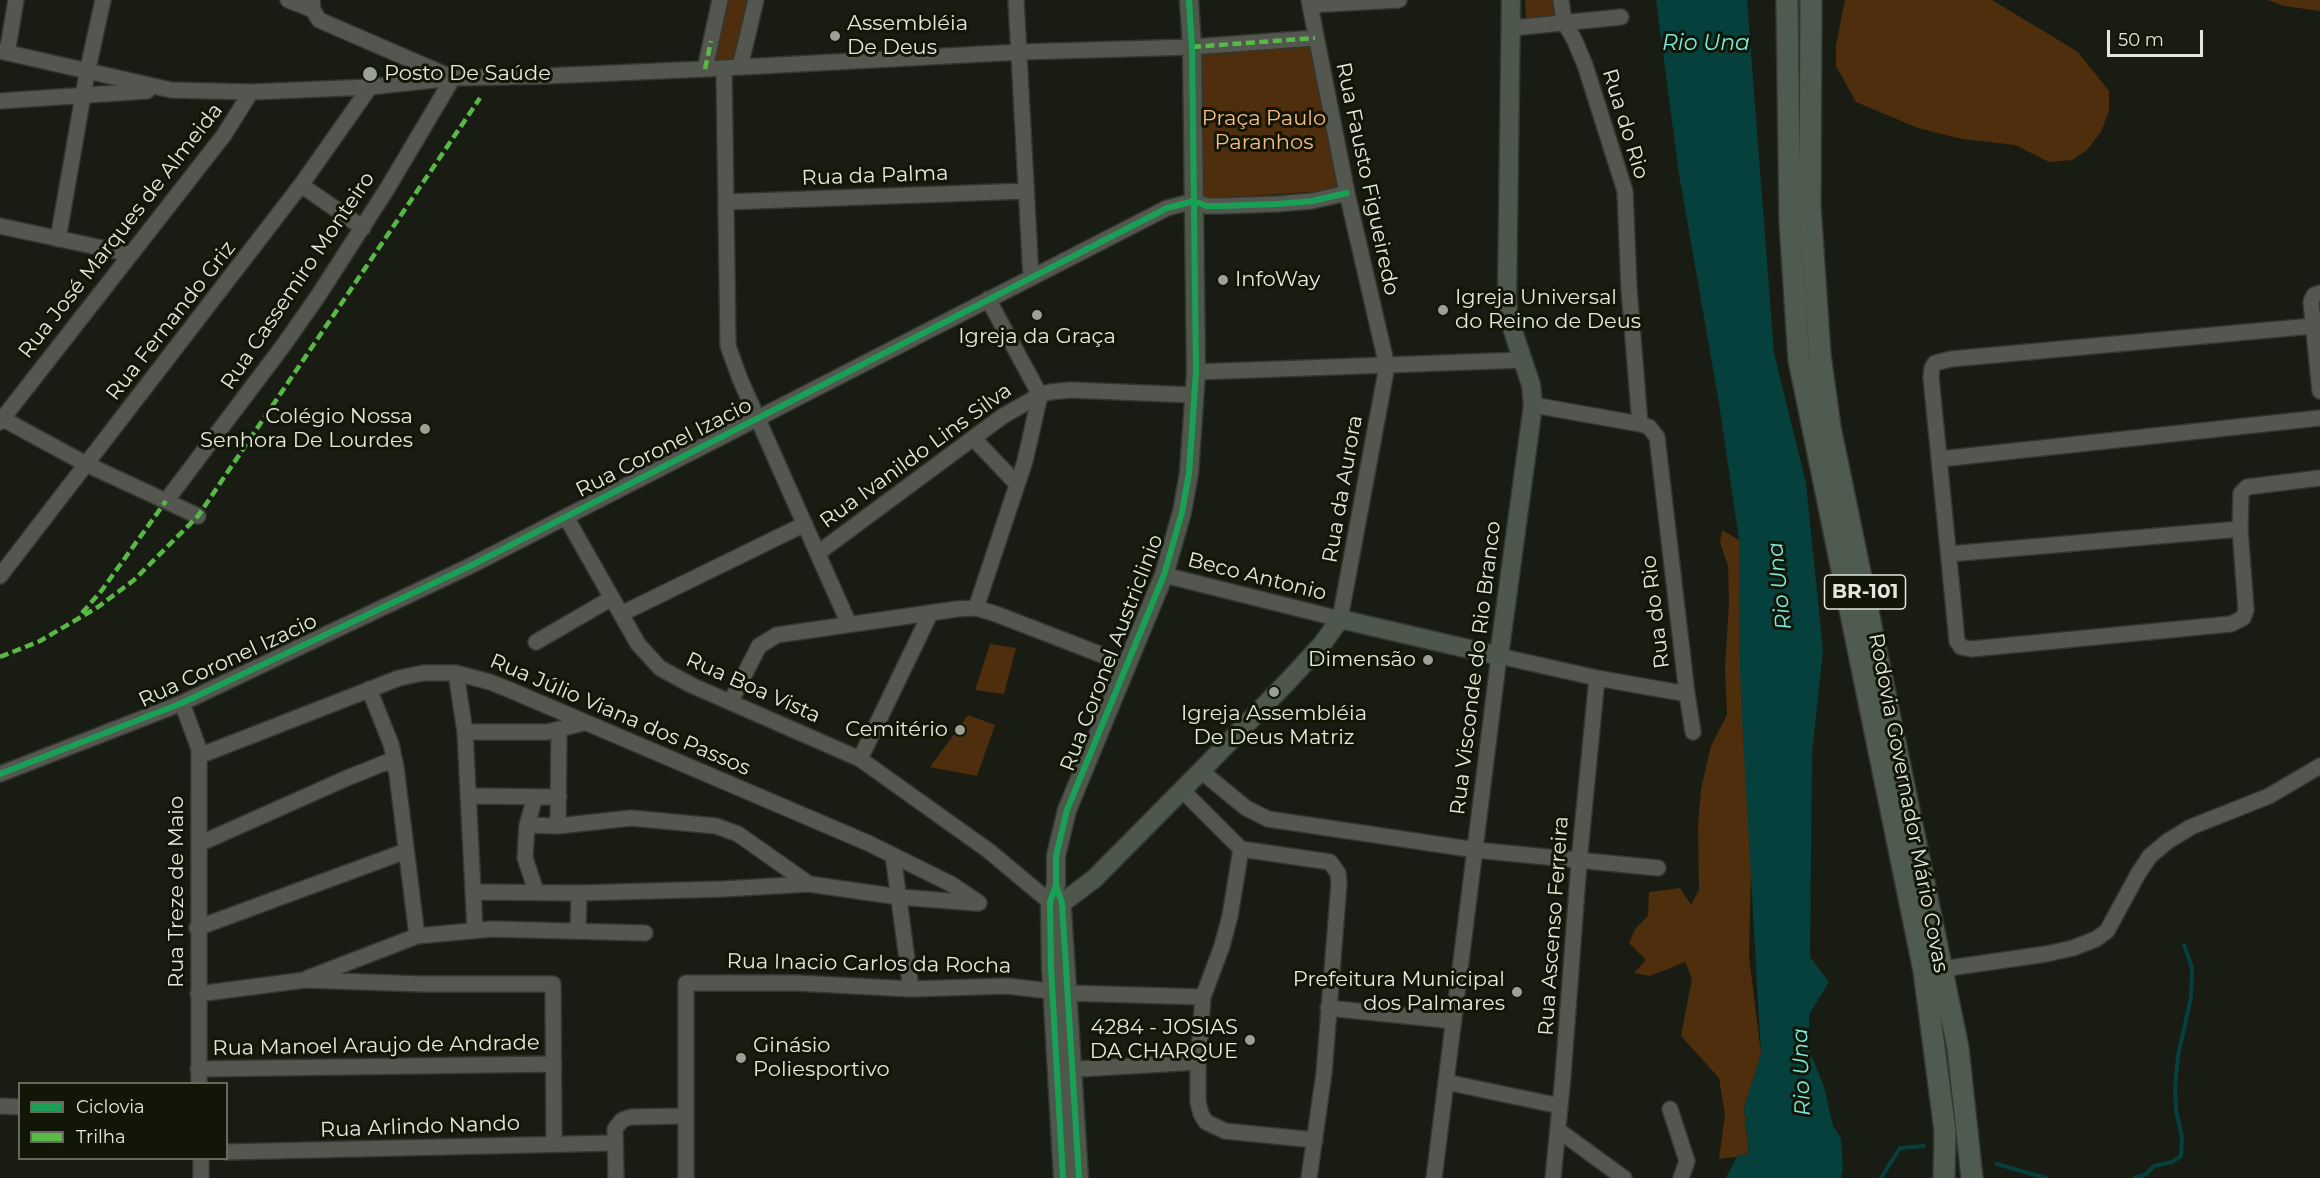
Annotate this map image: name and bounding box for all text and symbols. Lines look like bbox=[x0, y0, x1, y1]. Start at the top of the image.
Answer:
place label: Assembléia De Deus bbox=[847, 11, 968, 61]
scale bar bbox=[2110, 18, 2206, 56]
marker: Assembléia De Deus bbox=[828, 29, 842, 43]
text: 50 m bbox=[2118, 29, 2164, 51]
water label: Rio Una bbox=[1662, 31, 1750, 57]
street label: Rua Fausto Figueiredo bbox=[1330, 60, 1404, 298]
place label: Posto De Saúde bbox=[384, 61, 551, 87]
marker: Posto De Saúde bbox=[361, 65, 379, 83]
street label: Rua do Rio bbox=[1596, 66, 1654, 182]
street label: Rua José Marques de Almeida bbox=[13, 98, 229, 364]
park label: Praça Paulo Paranhos bbox=[1202, 106, 1326, 156]
street label: Rua da Palma bbox=[801, 161, 949, 191]
street label: Rua Cassemiro Monteiro bbox=[216, 167, 380, 395]
street label: Rua Fernando Griz bbox=[101, 236, 241, 406]
place label: InfoWay bbox=[1235, 267, 1320, 293]
marker: InfoWay bbox=[1216, 273, 1230, 287]
place label: Igreja Universal do Reino de Deus bbox=[1455, 285, 1641, 335]
marker: Igreja Universal do Reino de Deus bbox=[1436, 303, 1450, 317]
marker: Igreja da Graça bbox=[1030, 308, 1044, 322]
place label: Igreja da Graça bbox=[958, 324, 1116, 350]
street label: Rua Ivanildo Lins Silva bbox=[815, 378, 1017, 534]
street label: Rua Coronel Izacio bbox=[572, 393, 756, 503]
place label: Colégio Nossa Senhora De Lourdes bbox=[200, 404, 413, 454]
street label: Rua da Aurora bbox=[1318, 413, 1368, 565]
marker: Colégio Nossa Senhora De Lourdes bbox=[418, 422, 432, 436]
street label: Rua Visconde do Rio Branco bbox=[1445, 520, 1507, 816]
street label: Rua Coronel Austriclinio bbox=[1055, 531, 1169, 775]
water label: Rio Una bbox=[1762, 541, 1798, 631]
street label: Beco Antonio bbox=[1185, 548, 1329, 606]
street label: Rua do Rio bbox=[1637, 554, 1675, 670]
road number: BR-101 bbox=[1824, 575, 1906, 609]
street label: Rua Coronel Izacio bbox=[135, 609, 321, 713]
street label: Rodovia Governador Mário Covas bbox=[1863, 631, 1953, 975]
street label: Rua Boa Vista bbox=[682, 647, 824, 729]
place label: Dimensão bbox=[1308, 647, 1416, 673]
street label: Rua Júlio Viana dos Passos bbox=[486, 649, 754, 781]
marker: Dimensão bbox=[1421, 653, 1435, 667]
marker: Igreja Assembléia De Deus Matriz bbox=[1267, 685, 1281, 699]
place label: Igreja Assembléia De Deus Matriz bbox=[1181, 701, 1367, 751]
place label: Cemitério bbox=[845, 717, 948, 743]
marker: Cemitério bbox=[953, 723, 967, 737]
street label: Rua Treze de Maio bbox=[164, 796, 190, 988]
street label: Rua Ascenso Ferreira bbox=[1534, 815, 1574, 1037]
street label: Rua Inacio Carlos da Rocha bbox=[726, 949, 1012, 979]
place label: Prefeitura Municipal dos Palmares bbox=[1293, 967, 1505, 1017]
marker: Prefeitura Municipal dos Palmares bbox=[1510, 985, 1524, 999]
place label: 4284 - JOSIAS DA CHARQUE bbox=[1090, 1015, 1238, 1065]
water label: Rio Una bbox=[1787, 1028, 1817, 1116]
street label: Rua Manoel Araujo de Andrade bbox=[212, 1031, 540, 1061]
place label: Ginásio Poliesportivo bbox=[753, 1033, 890, 1083]
marker: 4284 - JOSIAS DA CHARQUE bbox=[1243, 1033, 1257, 1047]
marker: Ginásio Poliesportivo bbox=[734, 1051, 748, 1065]
legend bbox=[18, 1082, 228, 1160]
text: Ciclovia bbox=[76, 1096, 145, 1118]
street label: Rua Arlindo Nando bbox=[320, 1111, 520, 1143]
text: Trilha bbox=[76, 1126, 126, 1148]

